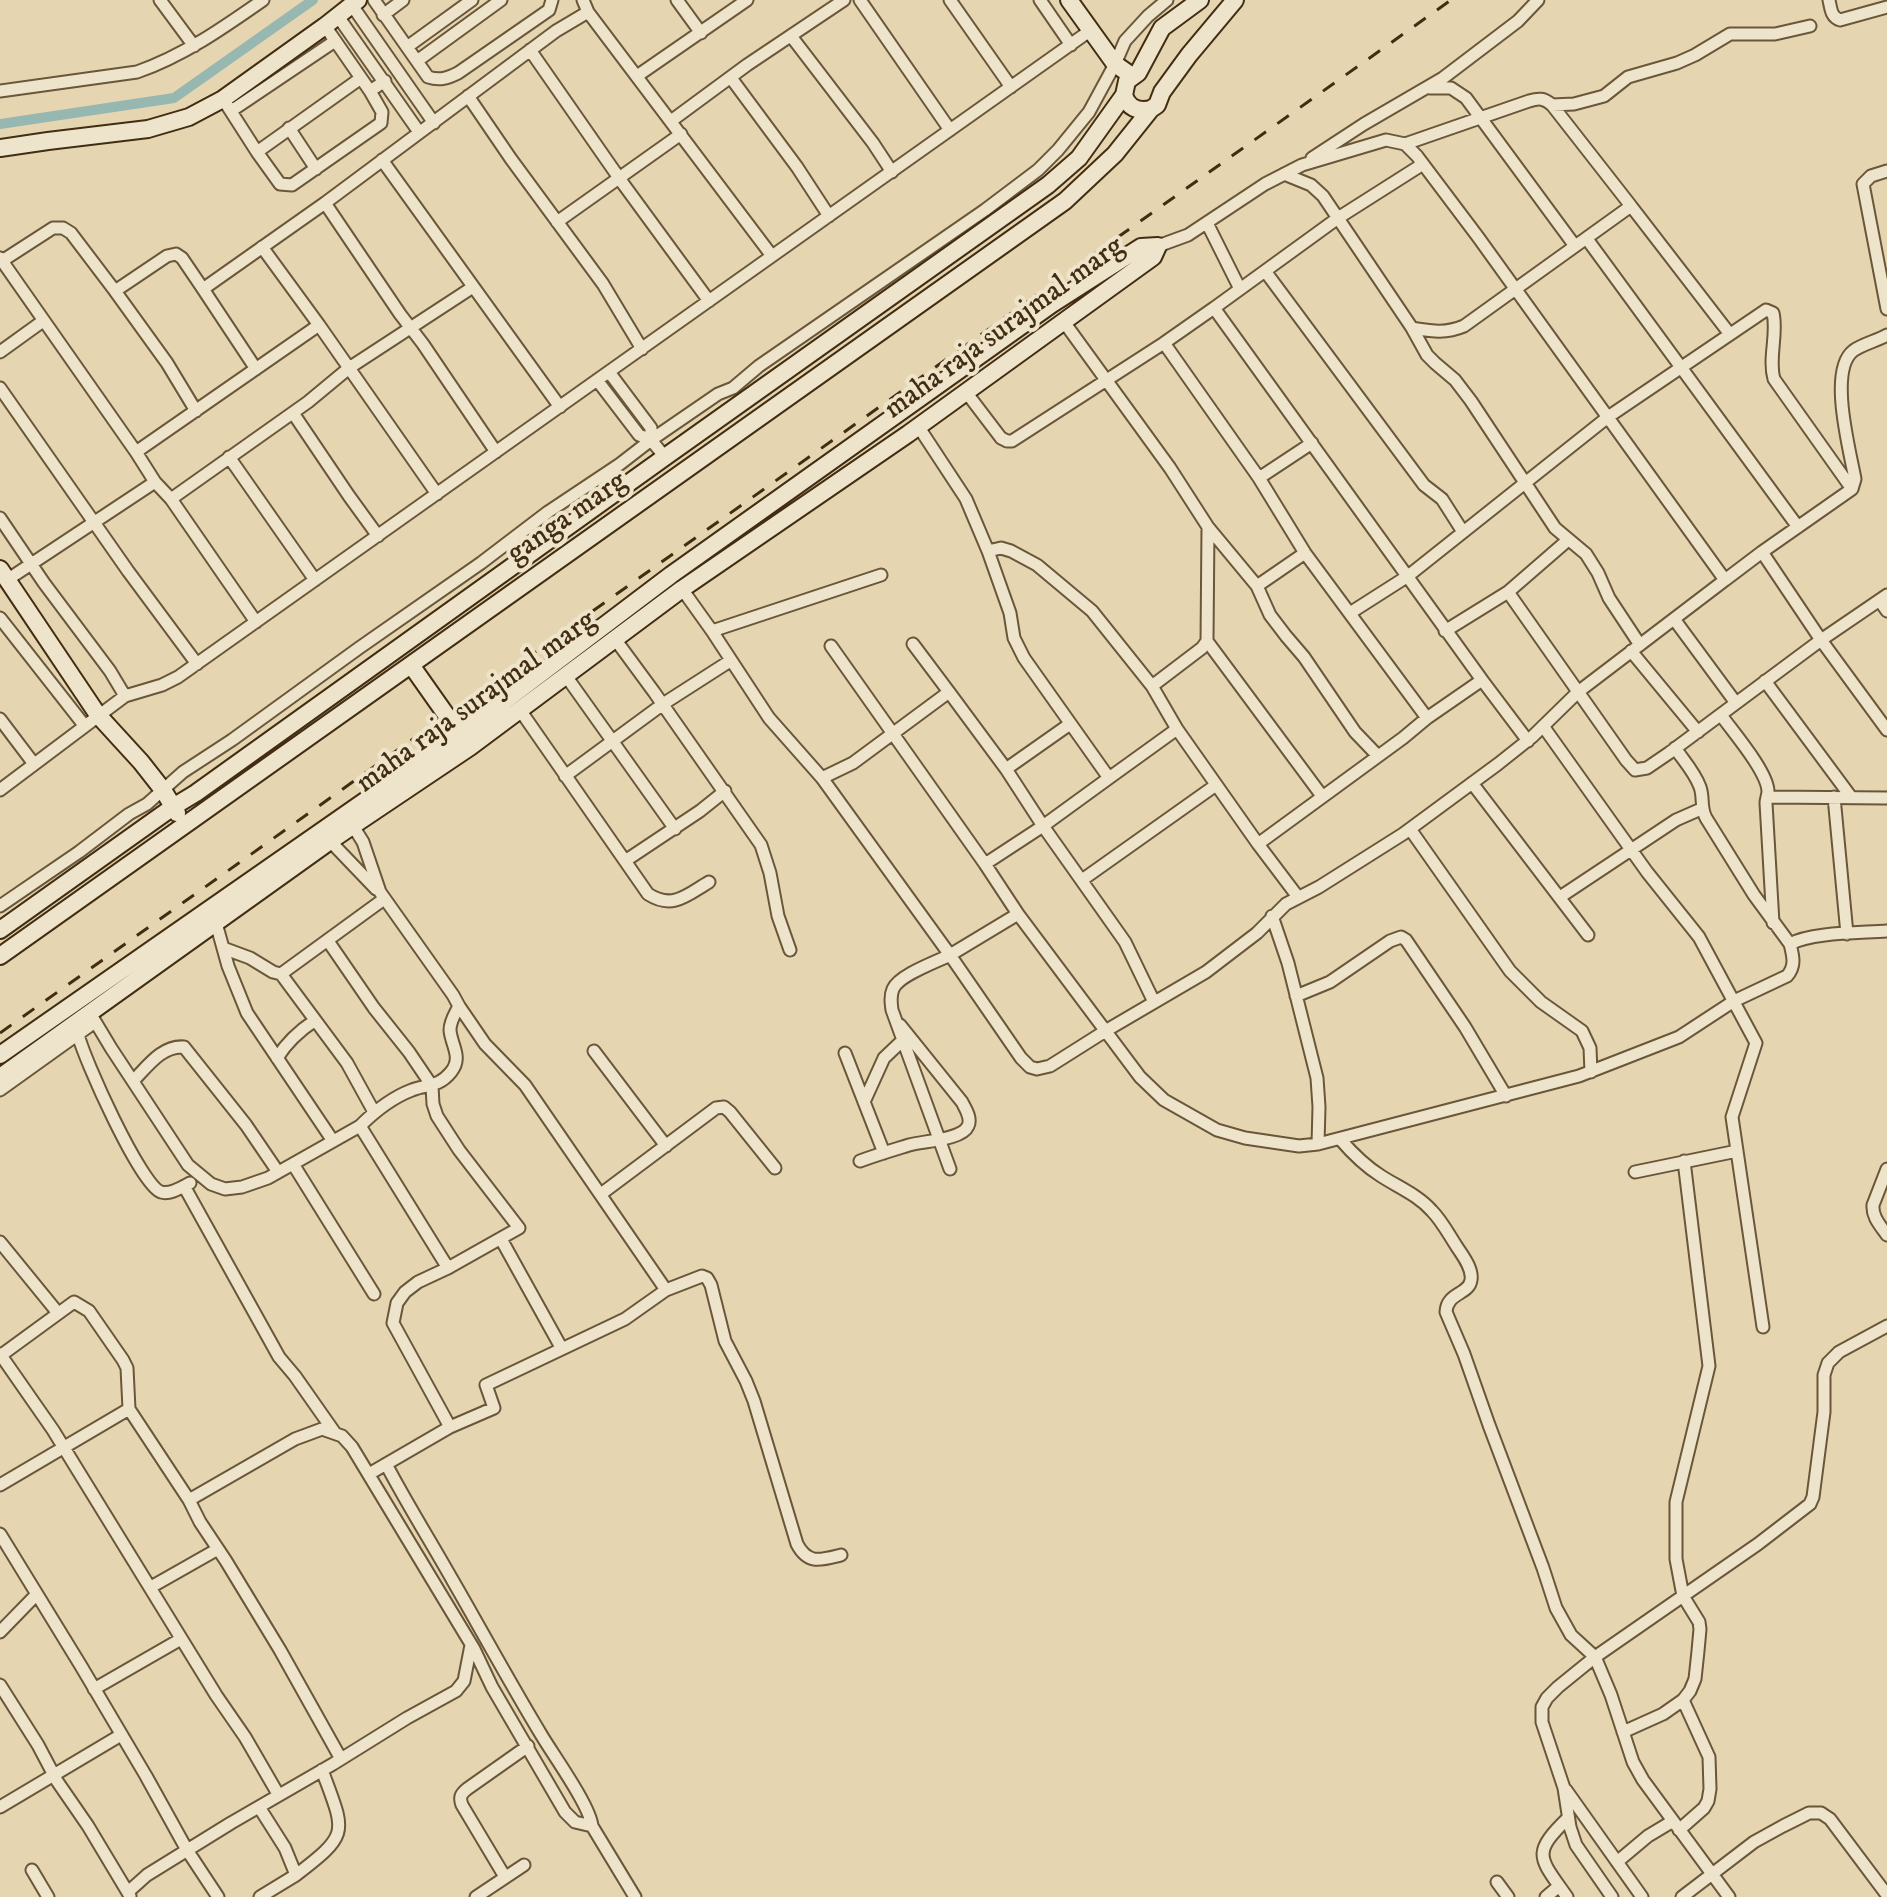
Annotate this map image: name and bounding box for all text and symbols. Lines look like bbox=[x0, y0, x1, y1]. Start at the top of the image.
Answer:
street label: maha raja surajmal marg bbox=[878, 230, 1132, 428]
street label: ganga marg bbox=[501, 465, 635, 573]
street label: maha raja surajmal marg bbox=[350, 604, 604, 802]

